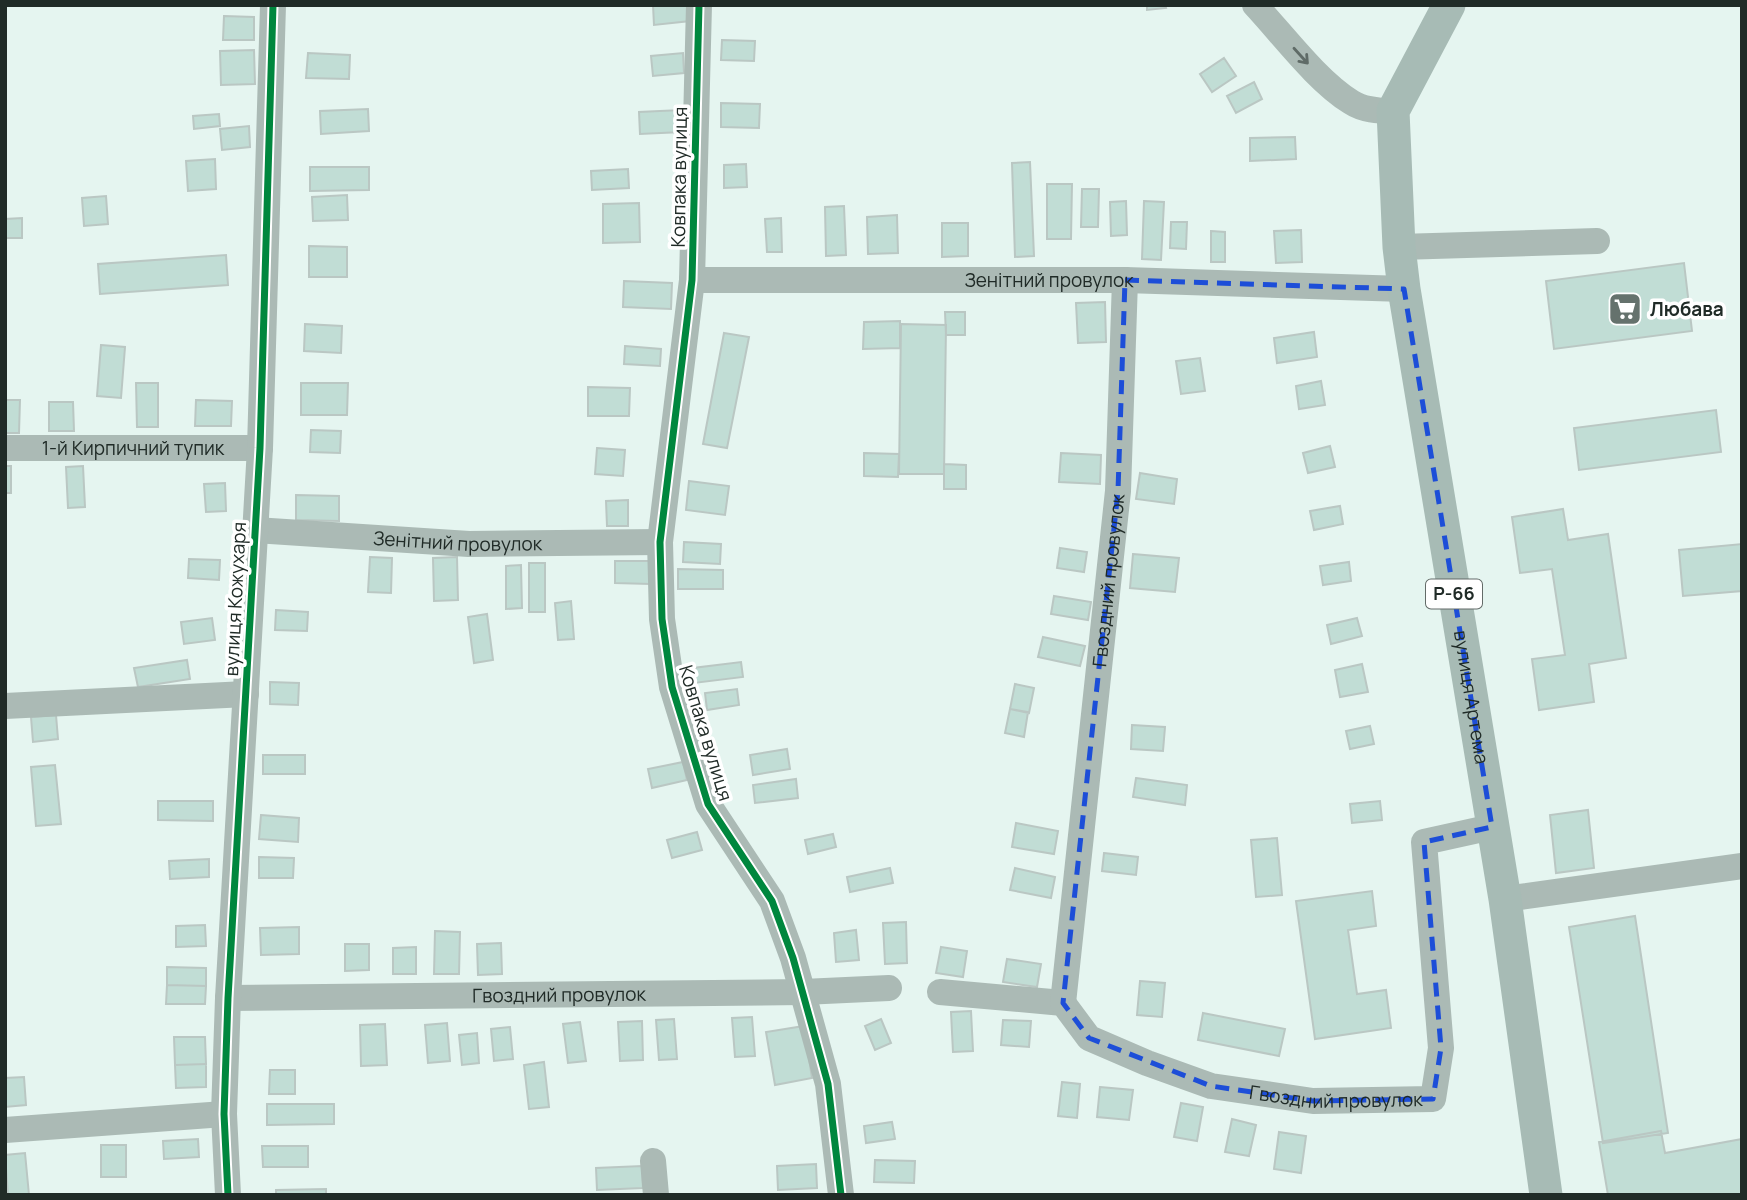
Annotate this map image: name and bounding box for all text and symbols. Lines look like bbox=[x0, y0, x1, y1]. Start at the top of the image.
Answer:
one-way arrow bbox=[1293, 47, 1309, 65]
street label: Ковпака вулиця bbox=[665, 106, 693, 248]
street label: Зенітний провулок bbox=[964, 267, 1135, 293]
supermarket icon: Любава bbox=[1606, 290, 1644, 328]
place label: Любава bbox=[1650, 296, 1724, 322]
street label: 1-й Кирпичний тупик bbox=[42, 435, 225, 461]
street label: Гвоздний провулок bbox=[1086, 492, 1131, 668]
street label: вулиця Кожухаря bbox=[218, 521, 252, 677]
street label: Зенітний провулок bbox=[372, 525, 543, 557]
road number: Р-66 bbox=[1426, 580, 1482, 608]
street label: вулиця Артема bbox=[1448, 628, 1495, 766]
street label: Ковпака вулиця bbox=[673, 662, 739, 804]
street label: Гвоздний провулок bbox=[472, 981, 647, 1008]
street label: Гвоздний провулок bbox=[1248, 1079, 1423, 1114]

